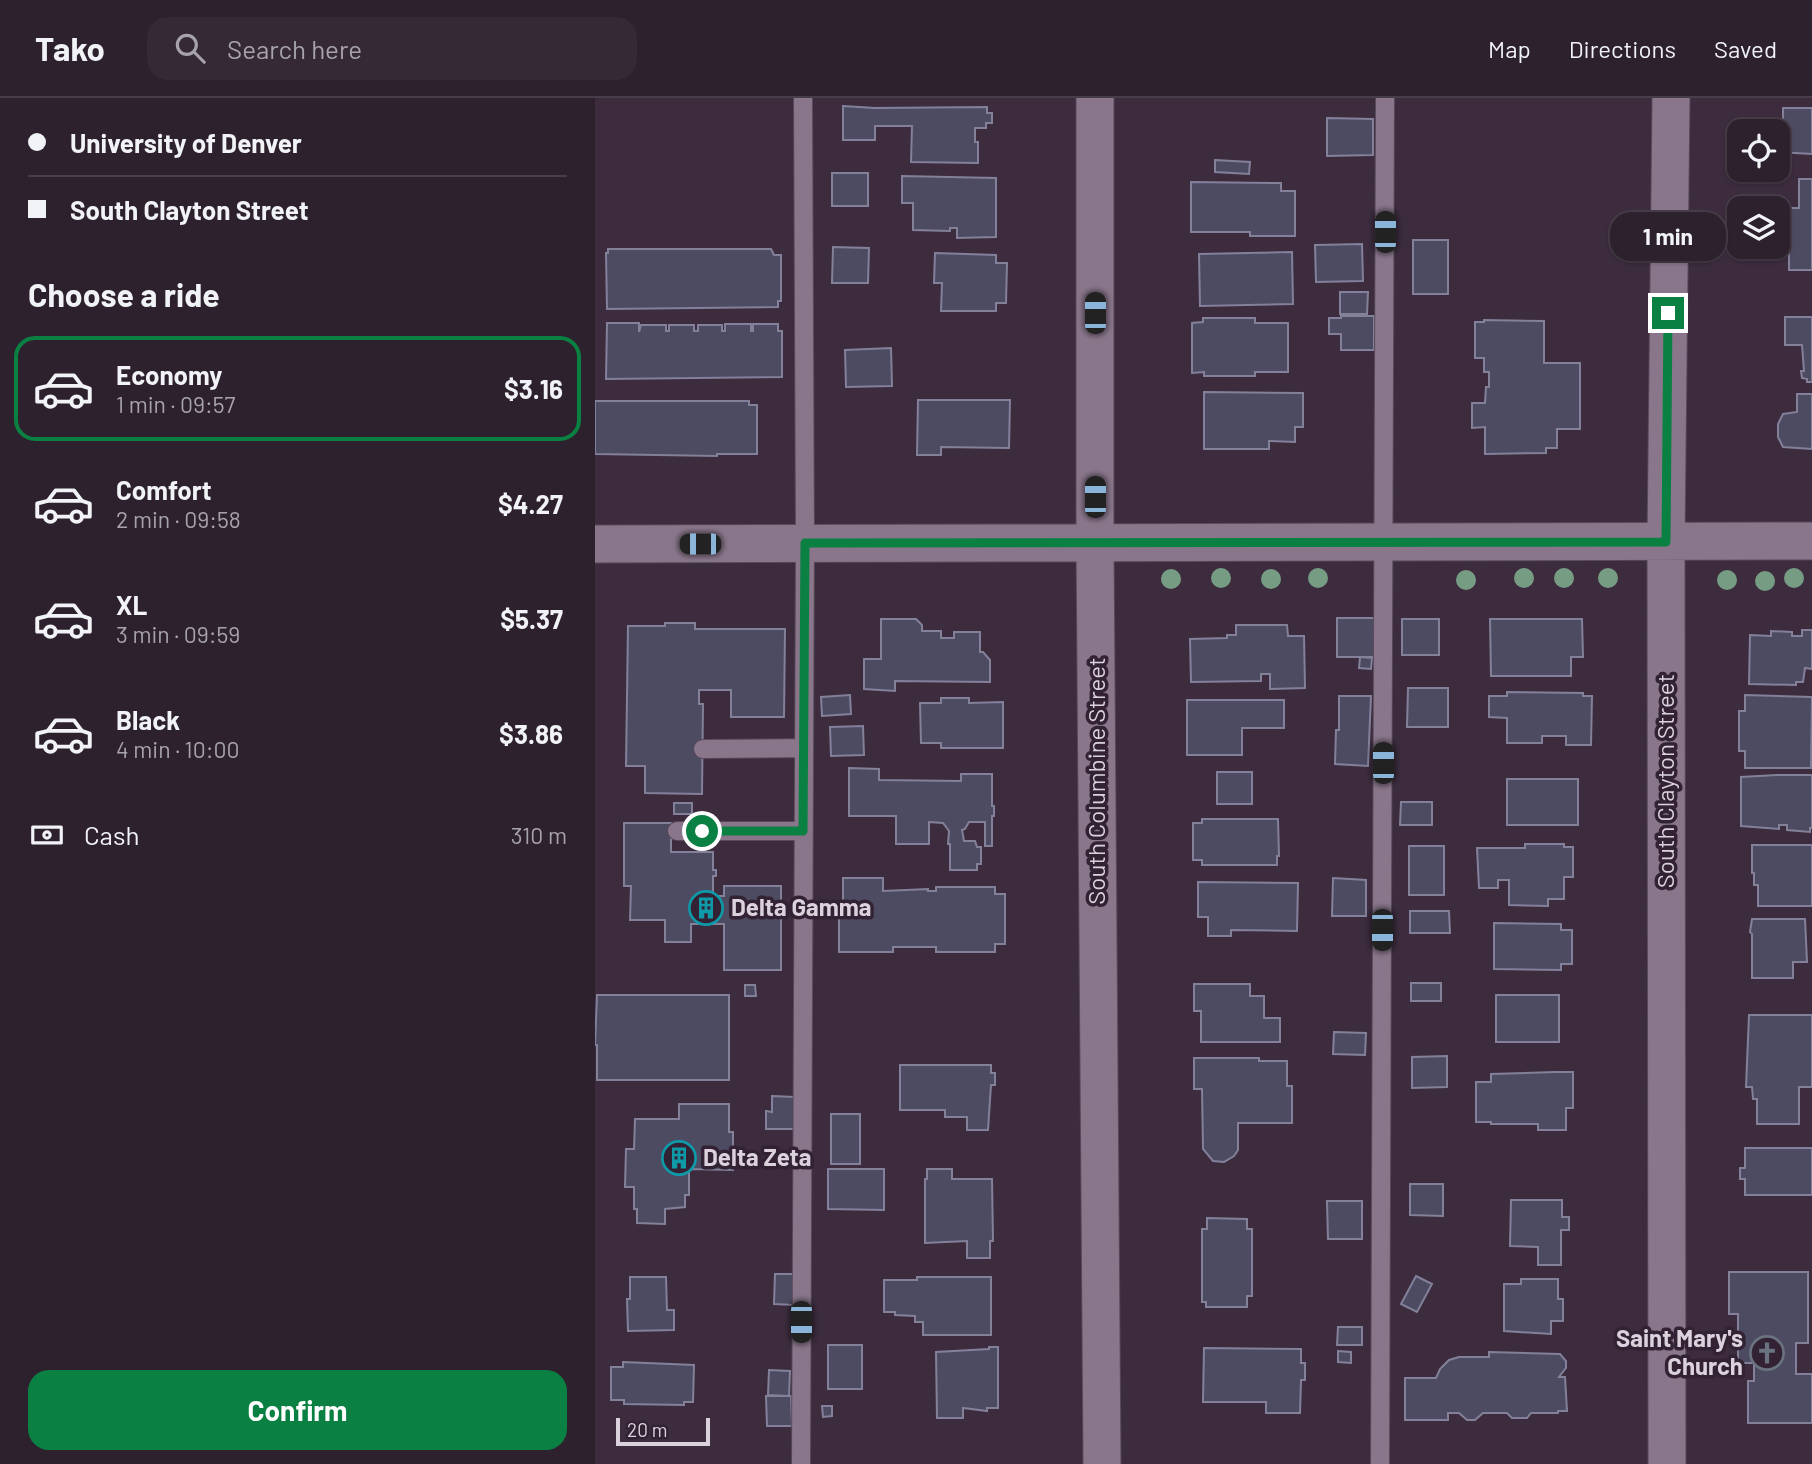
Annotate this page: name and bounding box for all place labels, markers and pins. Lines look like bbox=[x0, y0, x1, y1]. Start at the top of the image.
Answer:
building icon: Delta Gamma bbox=[687, 889, 725, 927]
place label: Delta Gamma bbox=[731, 892, 871, 921]
building icon: Delta Zeta bbox=[660, 1139, 698, 1177]
place label: Delta Zeta bbox=[703, 1142, 811, 1171]
place label: Saint Mary's Church bbox=[1616, 1323, 1743, 1380]
church icon: Saint Mary's Church bbox=[1748, 1334, 1786, 1372]

